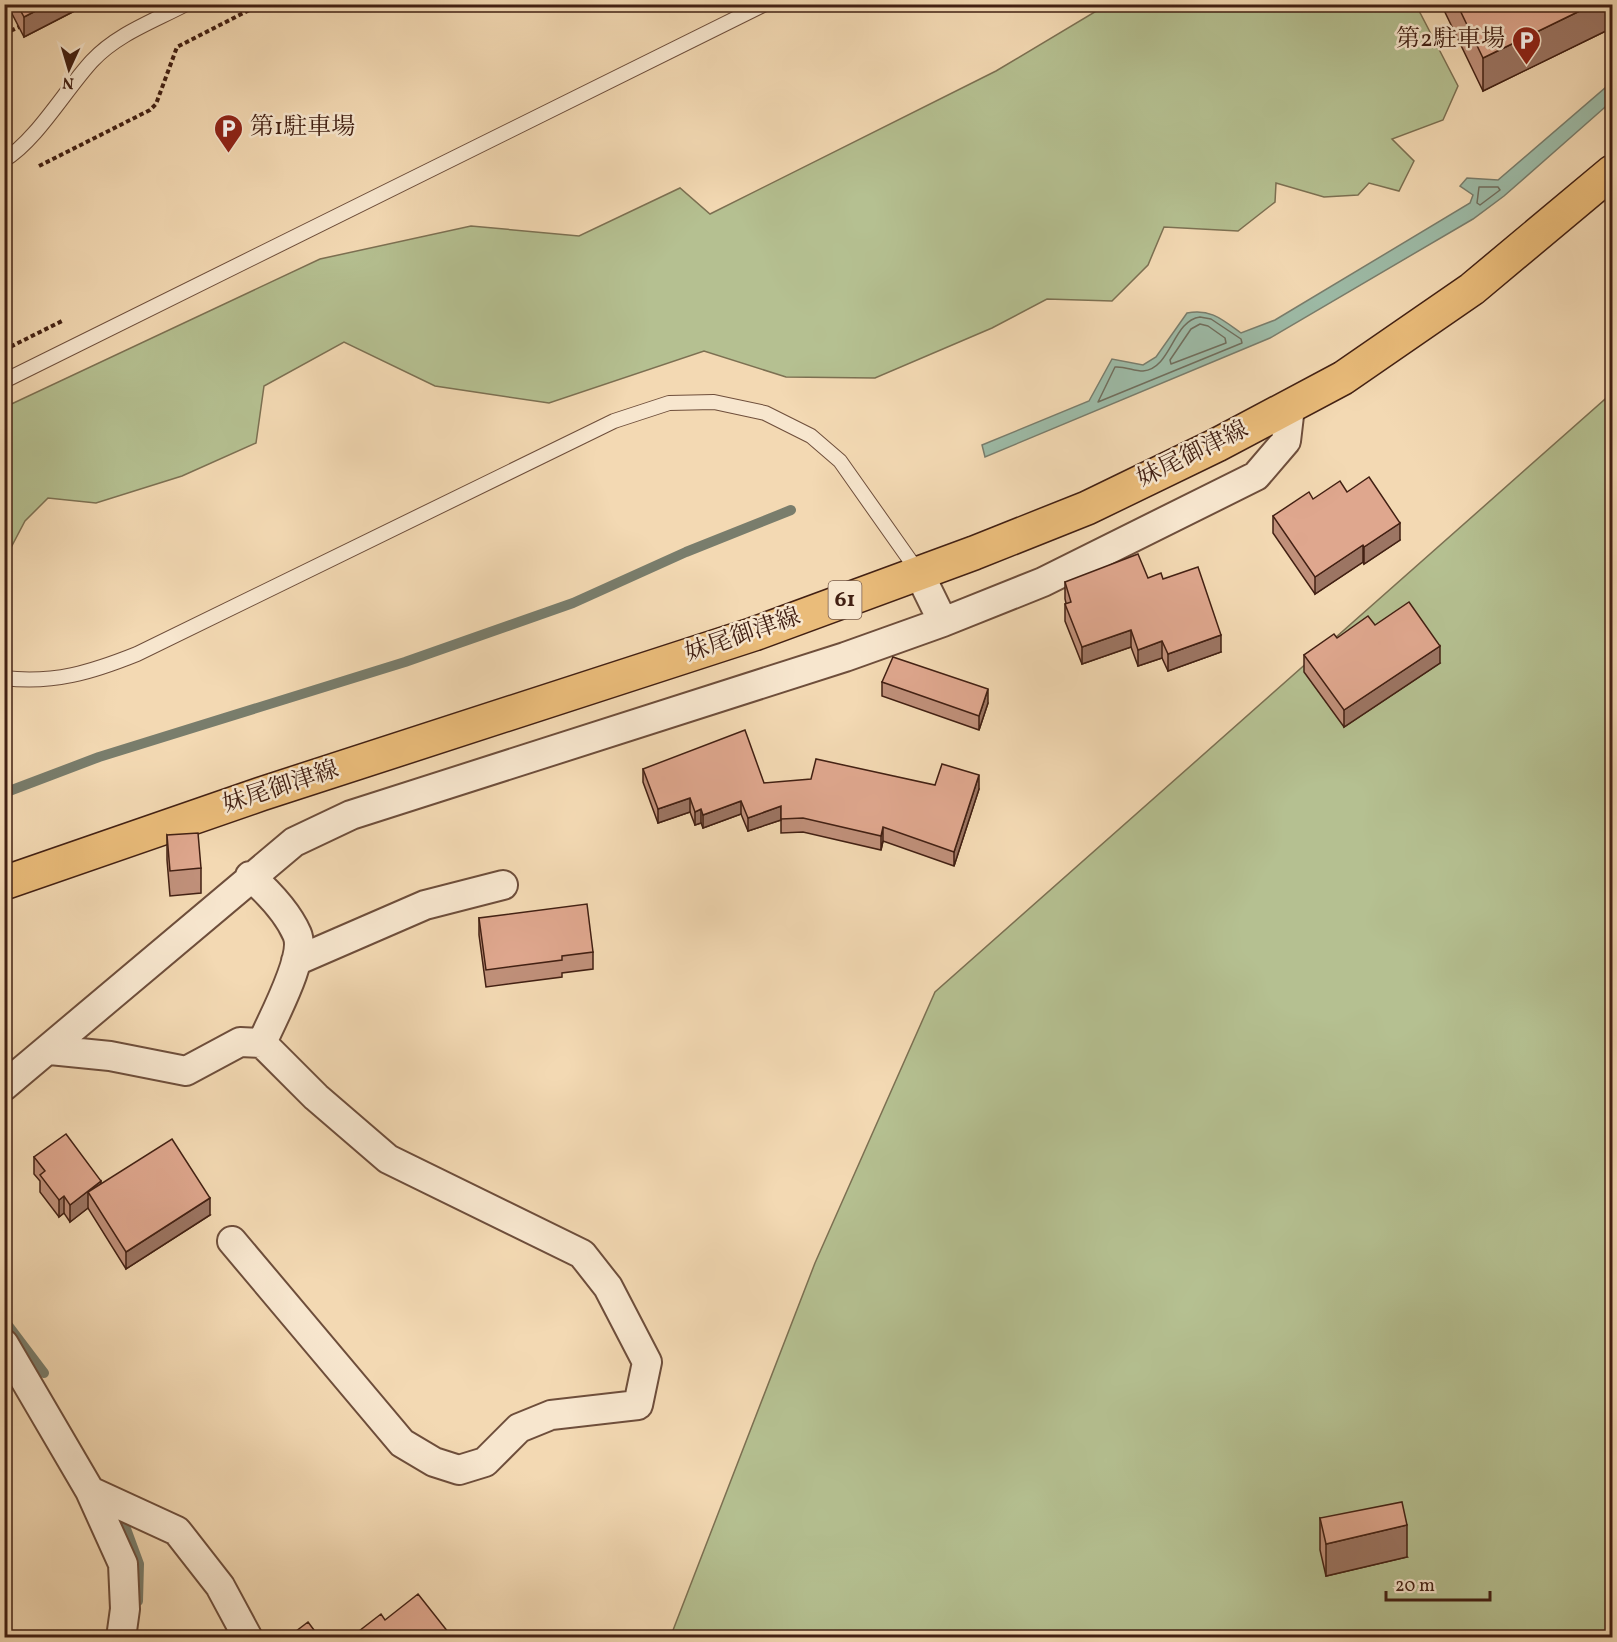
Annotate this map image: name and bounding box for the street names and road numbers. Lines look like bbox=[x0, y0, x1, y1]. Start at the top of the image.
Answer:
street label: 妹尾御津線 bbox=[1132, 413, 1254, 497]
road number: 61 bbox=[828, 581, 862, 619]
street label: 妹尾御津線 bbox=[681, 600, 805, 672]
street label: 妹尾御津線 bbox=[219, 753, 343, 823]

